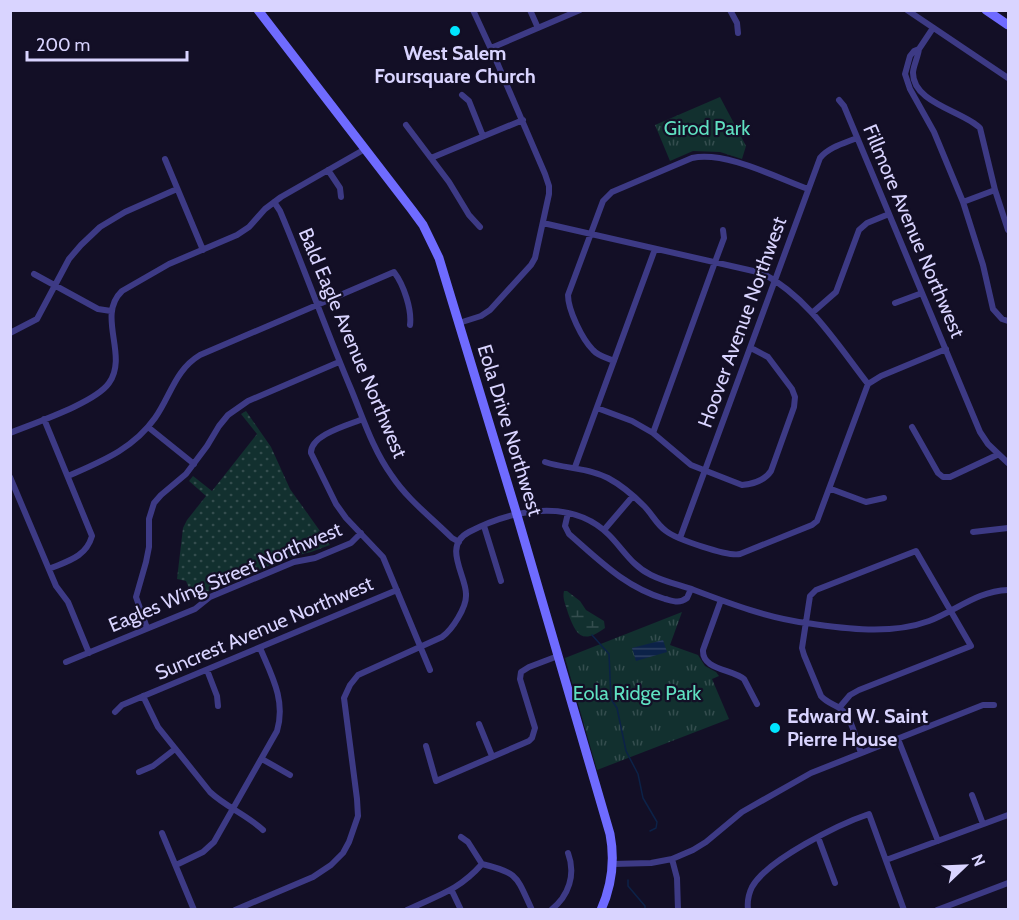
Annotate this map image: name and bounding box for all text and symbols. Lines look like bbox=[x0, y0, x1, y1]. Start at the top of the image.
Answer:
scale bar bbox=[27, 24, 188, 62]
marker: West Salem Foursquare Church bbox=[448, 24, 462, 38]
text: 200 m bbox=[36, 34, 90, 56]
place label: West Salem Foursquare Church bbox=[374, 41, 536, 88]
park label: Girod Park bbox=[664, 116, 750, 140]
street label: Fillmore Avenue Northwest bbox=[858, 121, 970, 342]
street label: Hoover Avenue Northwest bbox=[693, 213, 791, 431]
street label: Bald Eagle Avenue Northwest bbox=[294, 224, 413, 462]
street label: Eola Drive Northwest bbox=[472, 341, 548, 519]
street label: Eagles Wing Street Northwest bbox=[105, 517, 345, 637]
street label: Suncrest Avenue Northwest bbox=[151, 571, 377, 685]
park label: Eola Ridge Park bbox=[573, 681, 701, 705]
place label: Edward W. Saint Pierre House bbox=[787, 704, 928, 751]
marker: Edward W. Saint Pierre House bbox=[768, 721, 782, 735]
north arrow bbox=[935, 836, 995, 896]
text: N bbox=[967, 851, 989, 869]

